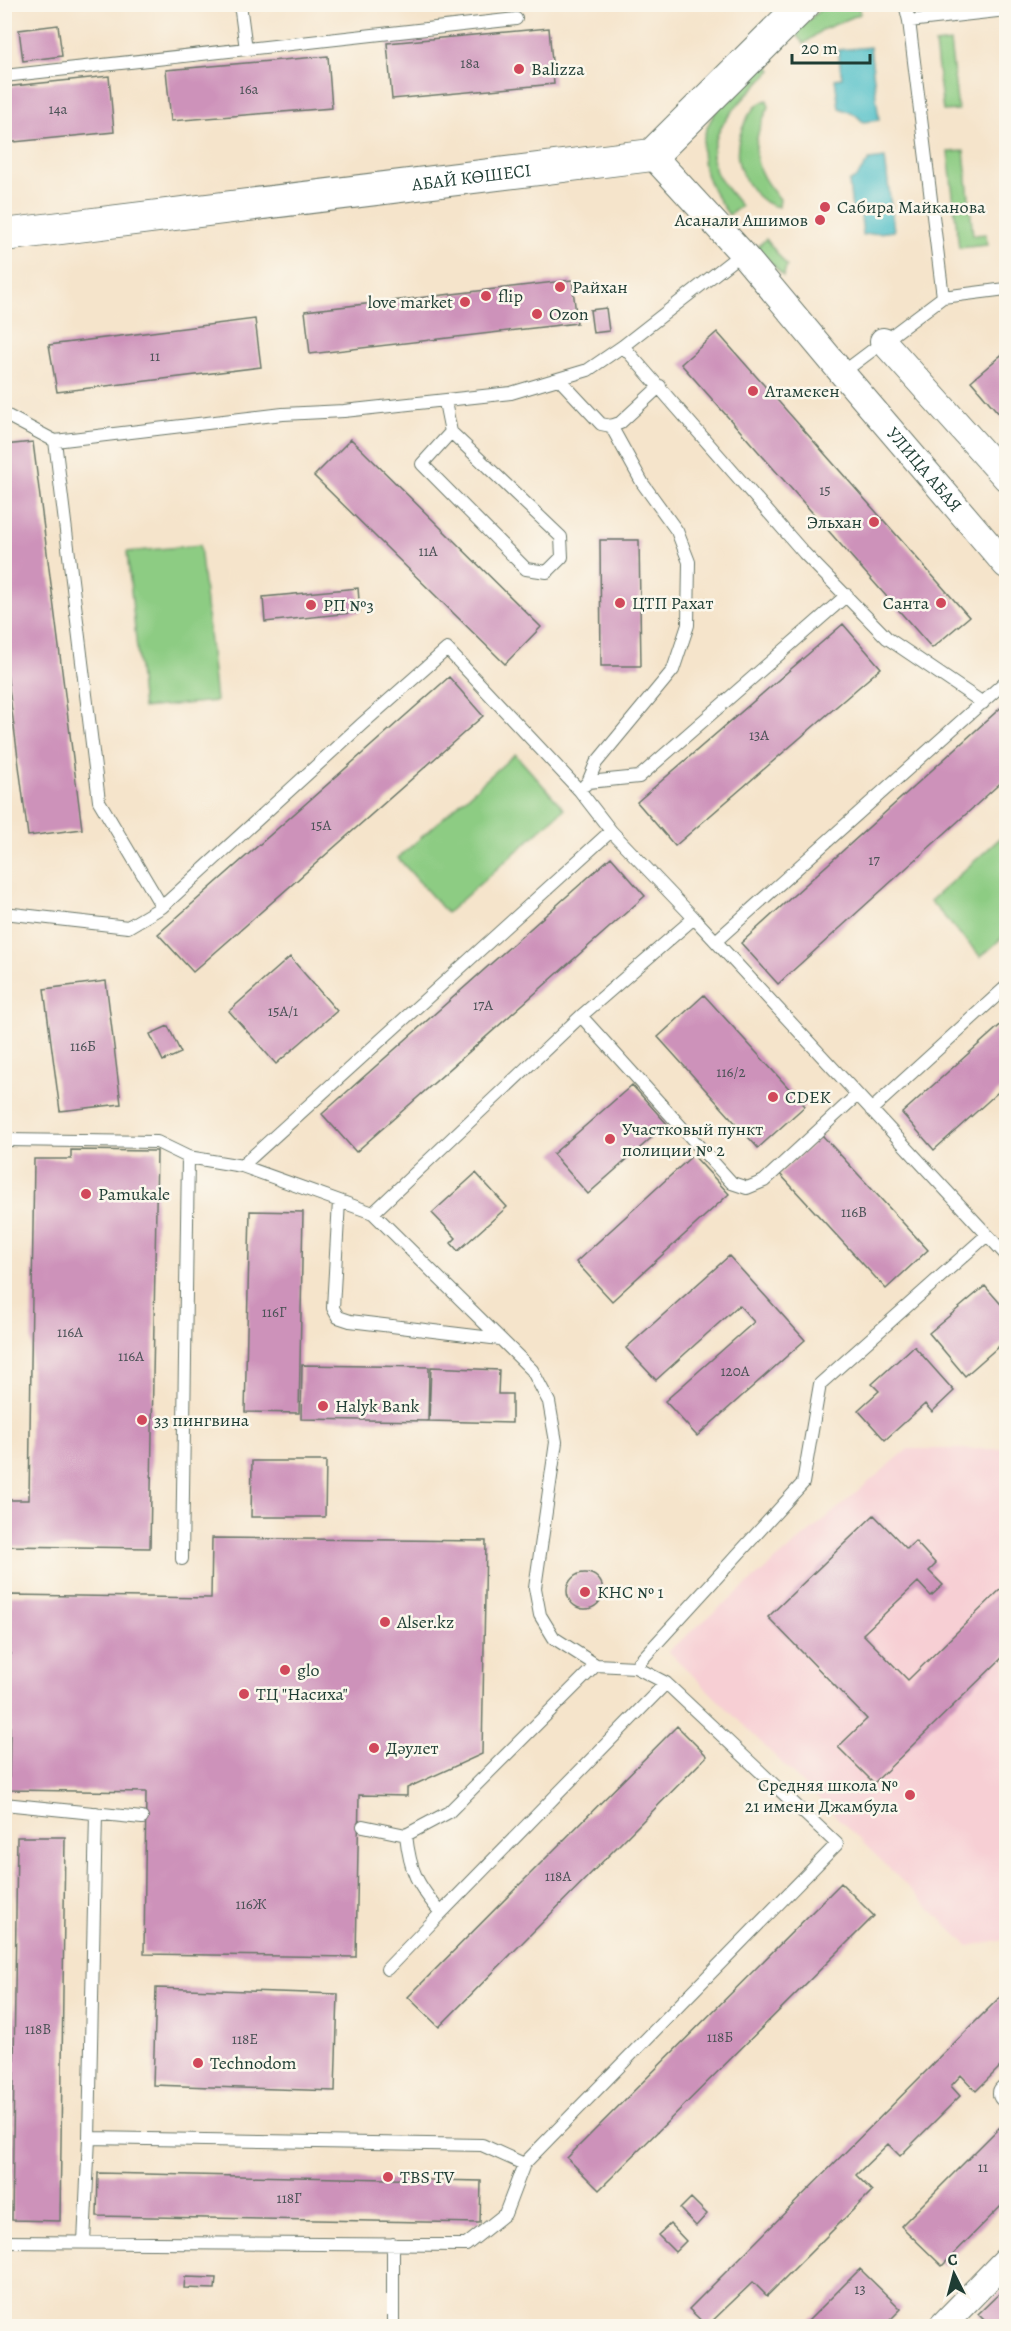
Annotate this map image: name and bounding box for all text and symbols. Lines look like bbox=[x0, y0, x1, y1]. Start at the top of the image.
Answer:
scale bar bbox=[792, 27, 870, 65]
text: 20 m bbox=[801, 36, 838, 60]
house number: 18а bbox=[460, 53, 480, 73]
place label: Balizza bbox=[531, 57, 585, 81]
marker: Balizza bbox=[512, 62, 526, 76]
house number: 16а bbox=[240, 79, 259, 99]
house number: 14а bbox=[49, 99, 68, 119]
street label: АБАЙ КӨШЕСІ bbox=[410, 158, 532, 197]
place label: Сабира Майканова bbox=[837, 195, 986, 219]
marker: Сабира Майканова bbox=[818, 200, 832, 214]
place label: Асанали Ашимов bbox=[674, 208, 808, 232]
marker: Асанали Ашимов bbox=[813, 213, 827, 227]
place label: Райхан bbox=[572, 275, 628, 299]
marker: Райхан bbox=[553, 280, 567, 294]
place label: flip bbox=[498, 284, 523, 308]
marker: flip bbox=[479, 289, 493, 303]
place label: love market bbox=[368, 290, 453, 314]
marker: love market bbox=[458, 295, 472, 309]
place label: Ozon bbox=[549, 302, 589, 326]
marker: Ozon bbox=[530, 307, 544, 321]
house number: 11 bbox=[150, 346, 160, 366]
place label: Атамекен bbox=[764, 379, 840, 403]
marker: Атамекен bbox=[746, 384, 760, 398]
street label: УЛИЦА АБАЯ bbox=[881, 422, 967, 517]
house number: 15 bbox=[819, 480, 831, 500]
place label: Эльхан bbox=[807, 510, 862, 534]
marker: Эльхан bbox=[867, 515, 881, 529]
house number: 11А bbox=[418, 541, 438, 561]
place label: ЦТП Рахат bbox=[632, 591, 713, 615]
place label: Санта bbox=[883, 591, 930, 615]
place label: РП №3 bbox=[323, 593, 374, 617]
marker: ЦТП Рахат bbox=[613, 596, 627, 610]
marker: Санта bbox=[934, 596, 948, 610]
marker: РП №3 bbox=[304, 598, 318, 612]
house number: 13А bbox=[749, 725, 769, 745]
house number: 15А bbox=[311, 815, 331, 835]
house number: 17 bbox=[868, 850, 880, 870]
house number: 17А bbox=[473, 995, 493, 1015]
house number: 15А/1 bbox=[268, 1001, 298, 1021]
house number: 116Б bbox=[70, 1036, 96, 1056]
house number: 116/2 bbox=[716, 1062, 746, 1082]
place label: CDEK bbox=[785, 1085, 832, 1109]
marker: CDEK bbox=[766, 1090, 780, 1104]
place label: Участковый пункт полиции № 2 bbox=[622, 1117, 763, 1162]
marker: Участковый пункт полиции № 2 bbox=[603, 1132, 617, 1146]
place label: Pamukale bbox=[98, 1182, 170, 1206]
marker: Pamukale bbox=[79, 1187, 93, 1201]
house number: 116В bbox=[841, 1202, 867, 1222]
house number: 116Г bbox=[262, 1302, 287, 1322]
house number: 116А bbox=[57, 1322, 83, 1342]
house number: 116А bbox=[118, 1346, 144, 1366]
house number: 120А bbox=[720, 1361, 750, 1381]
place label: Halyk Bank bbox=[335, 1394, 420, 1418]
marker: Halyk Bank bbox=[316, 1399, 330, 1413]
place label: 33 пингвина bbox=[154, 1408, 250, 1432]
marker: 33 пингвина bbox=[135, 1413, 149, 1427]
place label: КНС № 1 bbox=[597, 1580, 664, 1604]
marker: КНС № 1 bbox=[578, 1585, 592, 1599]
place label: Alser.kz bbox=[396, 1610, 454, 1634]
marker: Alser.kz bbox=[378, 1615, 392, 1629]
place label: glo bbox=[297, 1658, 319, 1682]
marker: glo bbox=[278, 1663, 292, 1677]
place label: ТЦ "Насиха" bbox=[256, 1682, 348, 1706]
marker: ТЦ "Насиха" bbox=[237, 1687, 251, 1701]
place label: Дәулет bbox=[386, 1736, 439, 1760]
marker: Дәулет bbox=[367, 1741, 381, 1755]
place label: Средняя школа № 21 имени Джамбула bbox=[745, 1773, 899, 1818]
marker: Средняя школа № 21 имени Джамбула bbox=[903, 1788, 917, 1802]
house number: 118А bbox=[545, 1866, 571, 1886]
house number: 116Ж bbox=[236, 1894, 267, 1914]
house number: 118В bbox=[25, 2019, 51, 2039]
house number: 118Б bbox=[707, 2027, 733, 2047]
house number: 118Е bbox=[232, 2029, 258, 2049]
place label: Technodom bbox=[210, 2051, 297, 2075]
marker: Technodom bbox=[191, 2056, 205, 2070]
house number: 11 bbox=[978, 2157, 988, 2177]
place label: TBS TV bbox=[400, 2165, 455, 2189]
marker: TBS TV bbox=[381, 2170, 395, 2184]
house number: 118Г bbox=[277, 2188, 302, 2208]
north arrow bbox=[924, 2244, 984, 2304]
text: С bbox=[946, 2249, 959, 2272]
house number: 13 bbox=[854, 2279, 866, 2299]

